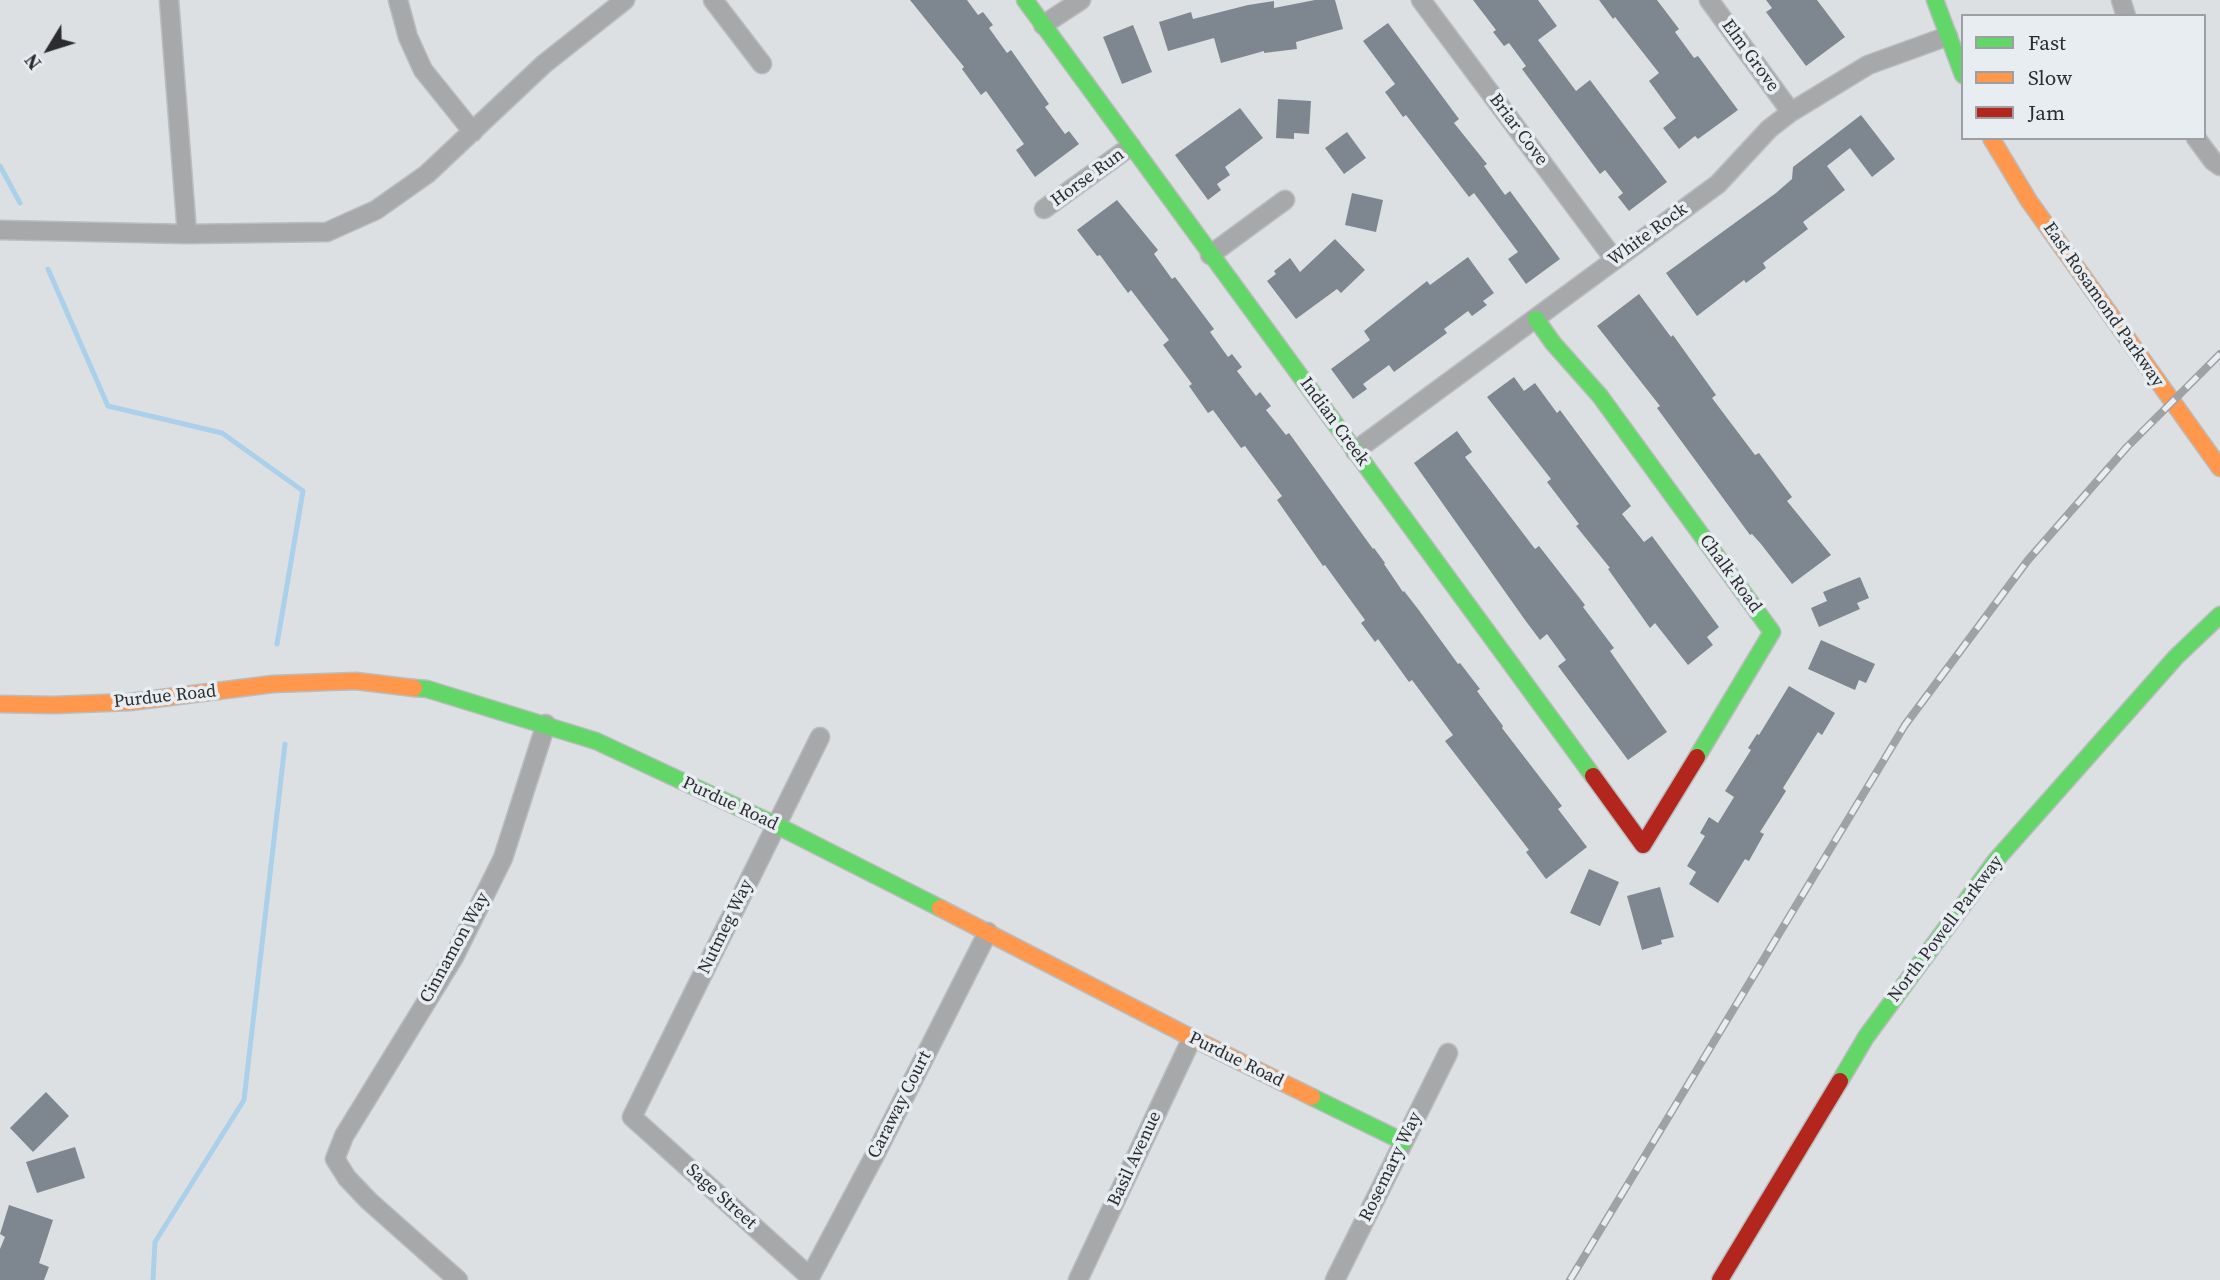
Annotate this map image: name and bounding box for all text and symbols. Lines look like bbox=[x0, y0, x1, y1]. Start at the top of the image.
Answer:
north arrow bbox=[14, 14, 84, 84]
legend bbox=[1961, 14, 2206, 140]
street label: Elm Grove bbox=[1717, 16, 1783, 96]
text: Fast bbox=[2028, 28, 2066, 57]
text: N bbox=[18, 48, 47, 75]
text: Slow bbox=[2028, 63, 2072, 92]
street label: Briar Cove bbox=[1484, 90, 1552, 170]
text: Jam bbox=[2028, 98, 2065, 127]
street label: Horse Run bbox=[1047, 144, 1129, 212]
street label: White Rock bbox=[1604, 199, 1692, 271]
street label: East Rosamond Parkway bbox=[2038, 218, 2168, 392]
street label: Indian Creek bbox=[1295, 374, 1373, 470]
street label: Chalk Road bbox=[1694, 531, 1766, 617]
street label: Purdue Road bbox=[113, 681, 217, 713]
street label: Purdue Road bbox=[679, 772, 781, 836]
street label: North Powell Parkway bbox=[1884, 852, 2008, 1006]
street label: Nutmeg Way bbox=[694, 876, 758, 978]
street label: Cinnamon Way bbox=[416, 889, 494, 1007]
street label: Purdue Road bbox=[1185, 1028, 1287, 1092]
street label: Caraway Court bbox=[864, 1048, 936, 1162]
street label: Basil Avenue bbox=[1104, 1108, 1166, 1210]
street label: Rosemary Way bbox=[1355, 1109, 1427, 1225]
street label: Sage Street bbox=[681, 1160, 761, 1234]

